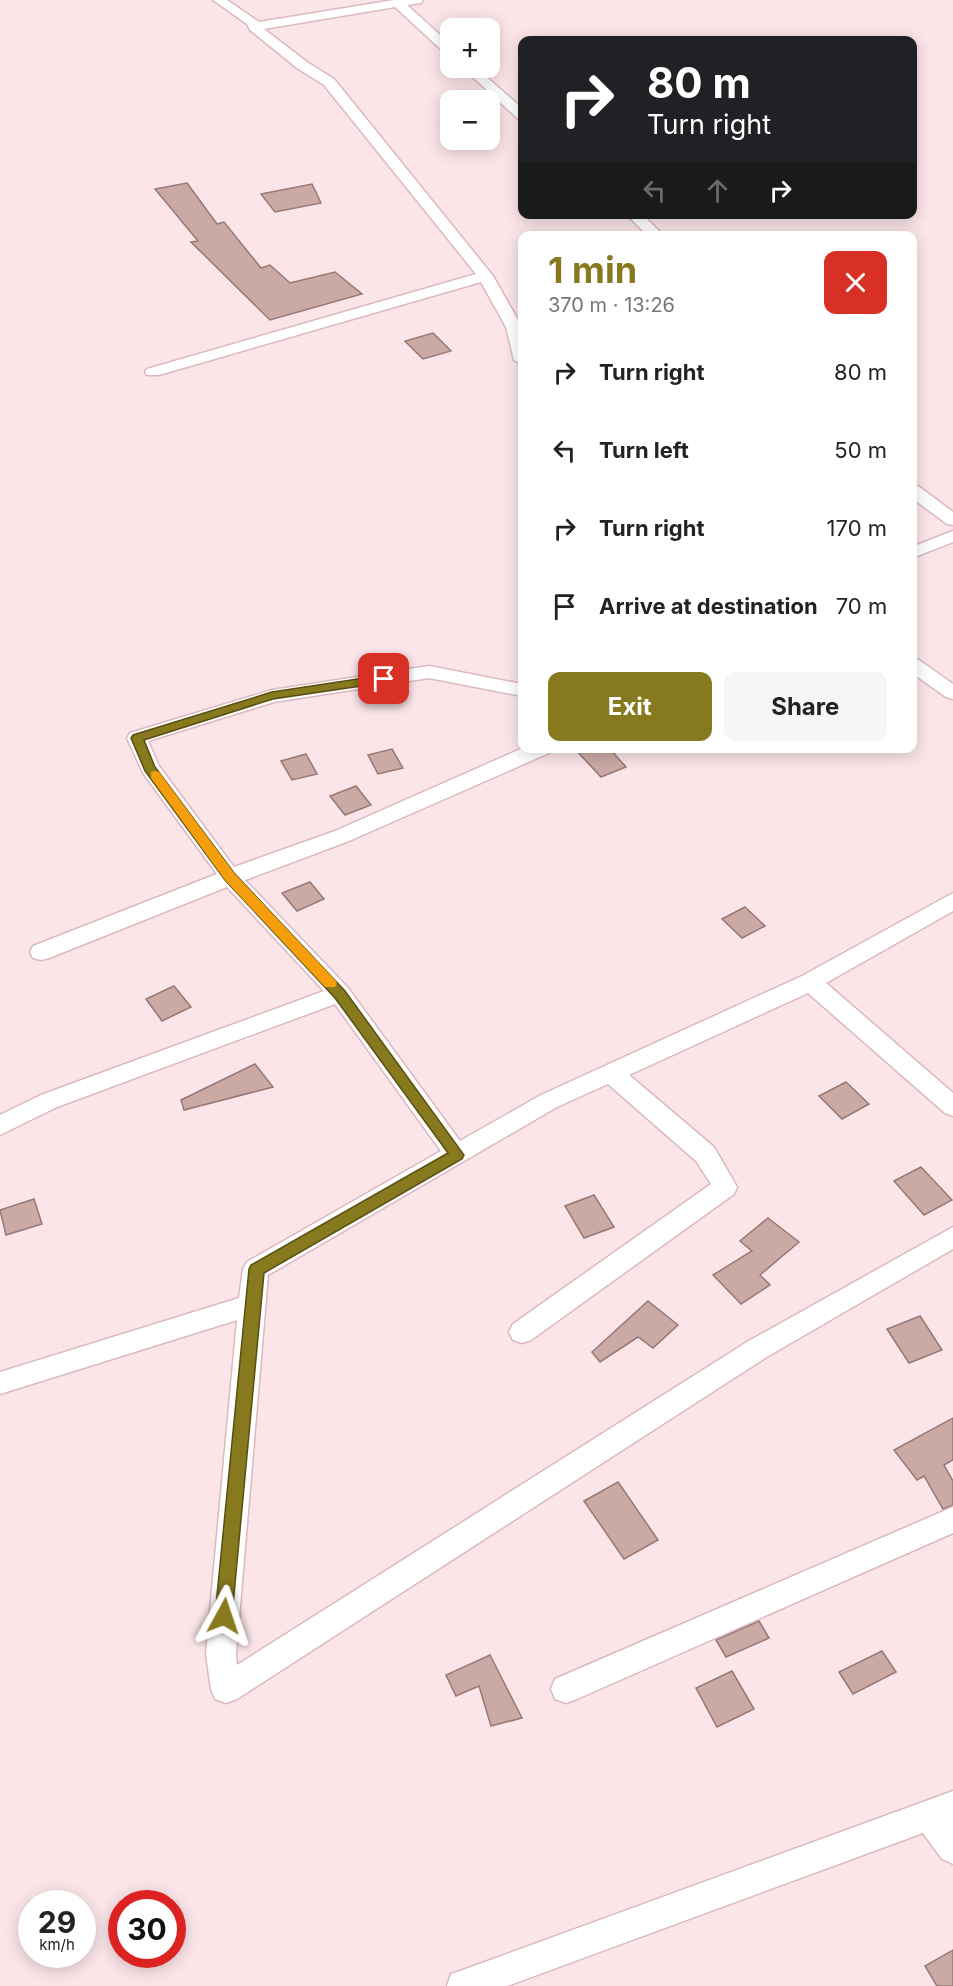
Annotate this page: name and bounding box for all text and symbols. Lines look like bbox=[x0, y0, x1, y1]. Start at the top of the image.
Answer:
map controls bbox=[440, 18, 500, 150]
button: + bbox=[440, 18, 500, 78]
text: 80 m bbox=[647, 57, 751, 108]
icon: right bbox=[548, 60, 626, 138]
button: − bbox=[440, 90, 500, 150]
text: Turn right bbox=[647, 108, 771, 141]
icon: left bbox=[638, 174, 671, 207]
icon: ahead bbox=[701, 174, 734, 207]
icon: right bbox=[764, 174, 797, 207]
text: 1 min bbox=[548, 248, 637, 292]
button: close bbox=[824, 251, 887, 314]
text: 370 m · 13:26 bbox=[548, 293, 675, 317]
icon: right bbox=[548, 356, 581, 389]
text: Turn right bbox=[599, 359, 705, 385]
text: 80 m bbox=[834, 359, 887, 385]
icon: left bbox=[548, 434, 581, 467]
text: Turn left bbox=[599, 437, 689, 463]
text: 50 m bbox=[834, 437, 887, 463]
icon: right bbox=[548, 512, 581, 545]
text: Turn right bbox=[599, 515, 705, 541]
text: 170 m bbox=[827, 515, 887, 541]
icon: arrive bbox=[548, 590, 581, 623]
text: Arrive at destination bbox=[599, 593, 818, 619]
text: 70 m bbox=[836, 593, 887, 619]
pin bbox=[358, 653, 409, 704]
icon: arrive bbox=[367, 662, 400, 695]
button: Exit bbox=[548, 672, 712, 741]
button: Share bbox=[724, 672, 887, 741]
position arrow bbox=[192, 1584, 256, 1648]
speed limit sign: 30 bbox=[108, 1890, 186, 1968]
text: 29 bbox=[38, 1904, 76, 1940]
text: km/h bbox=[39, 1935, 75, 1954]

